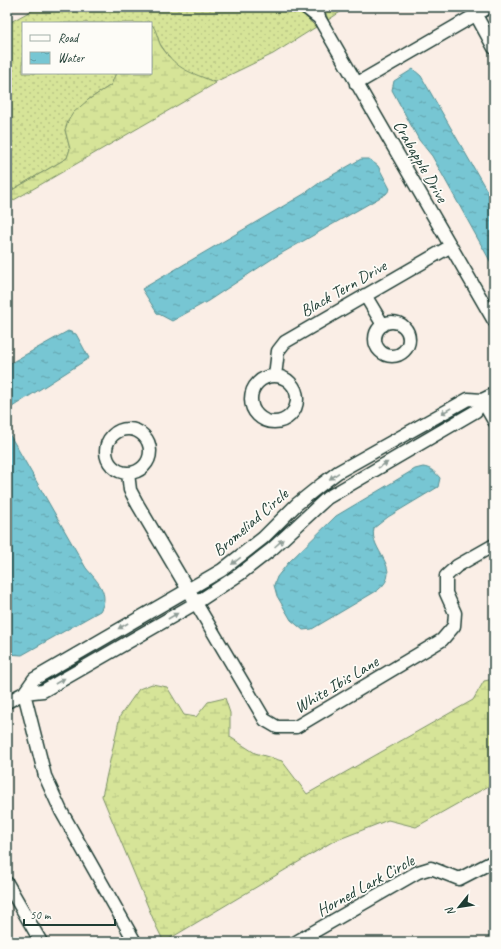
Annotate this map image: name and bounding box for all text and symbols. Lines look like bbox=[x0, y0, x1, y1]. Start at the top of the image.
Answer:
legend bbox=[22, 22, 152, 74]
text: Road bbox=[58, 30, 80, 46]
text: Water bbox=[58, 50, 86, 66]
street label: Crabapple Drive bbox=[389, 116, 453, 207]
street label: Black Tern Drive bbox=[296, 255, 391, 322]
one-way arrow bbox=[440, 408, 452, 415]
one-way arrow bbox=[377, 462, 389, 468]
one-way arrow bbox=[328, 472, 339, 480]
street label: Bromeliad Circle bbox=[208, 483, 294, 561]
one-way arrow bbox=[274, 538, 285, 547]
one-way arrow bbox=[230, 556, 241, 565]
one-way arrow bbox=[167, 613, 179, 620]
one-way arrow bbox=[118, 623, 129, 630]
street label: White Ibis Lane bbox=[290, 650, 383, 718]
one-way arrow bbox=[54, 678, 66, 684]
street label: Horned Lark Circle bbox=[313, 849, 419, 921]
north arrow bbox=[439, 887, 479, 927]
scale bar bbox=[24, 901, 115, 927]
text: N bbox=[441, 904, 458, 918]
text: 50 m bbox=[30, 907, 52, 923]

